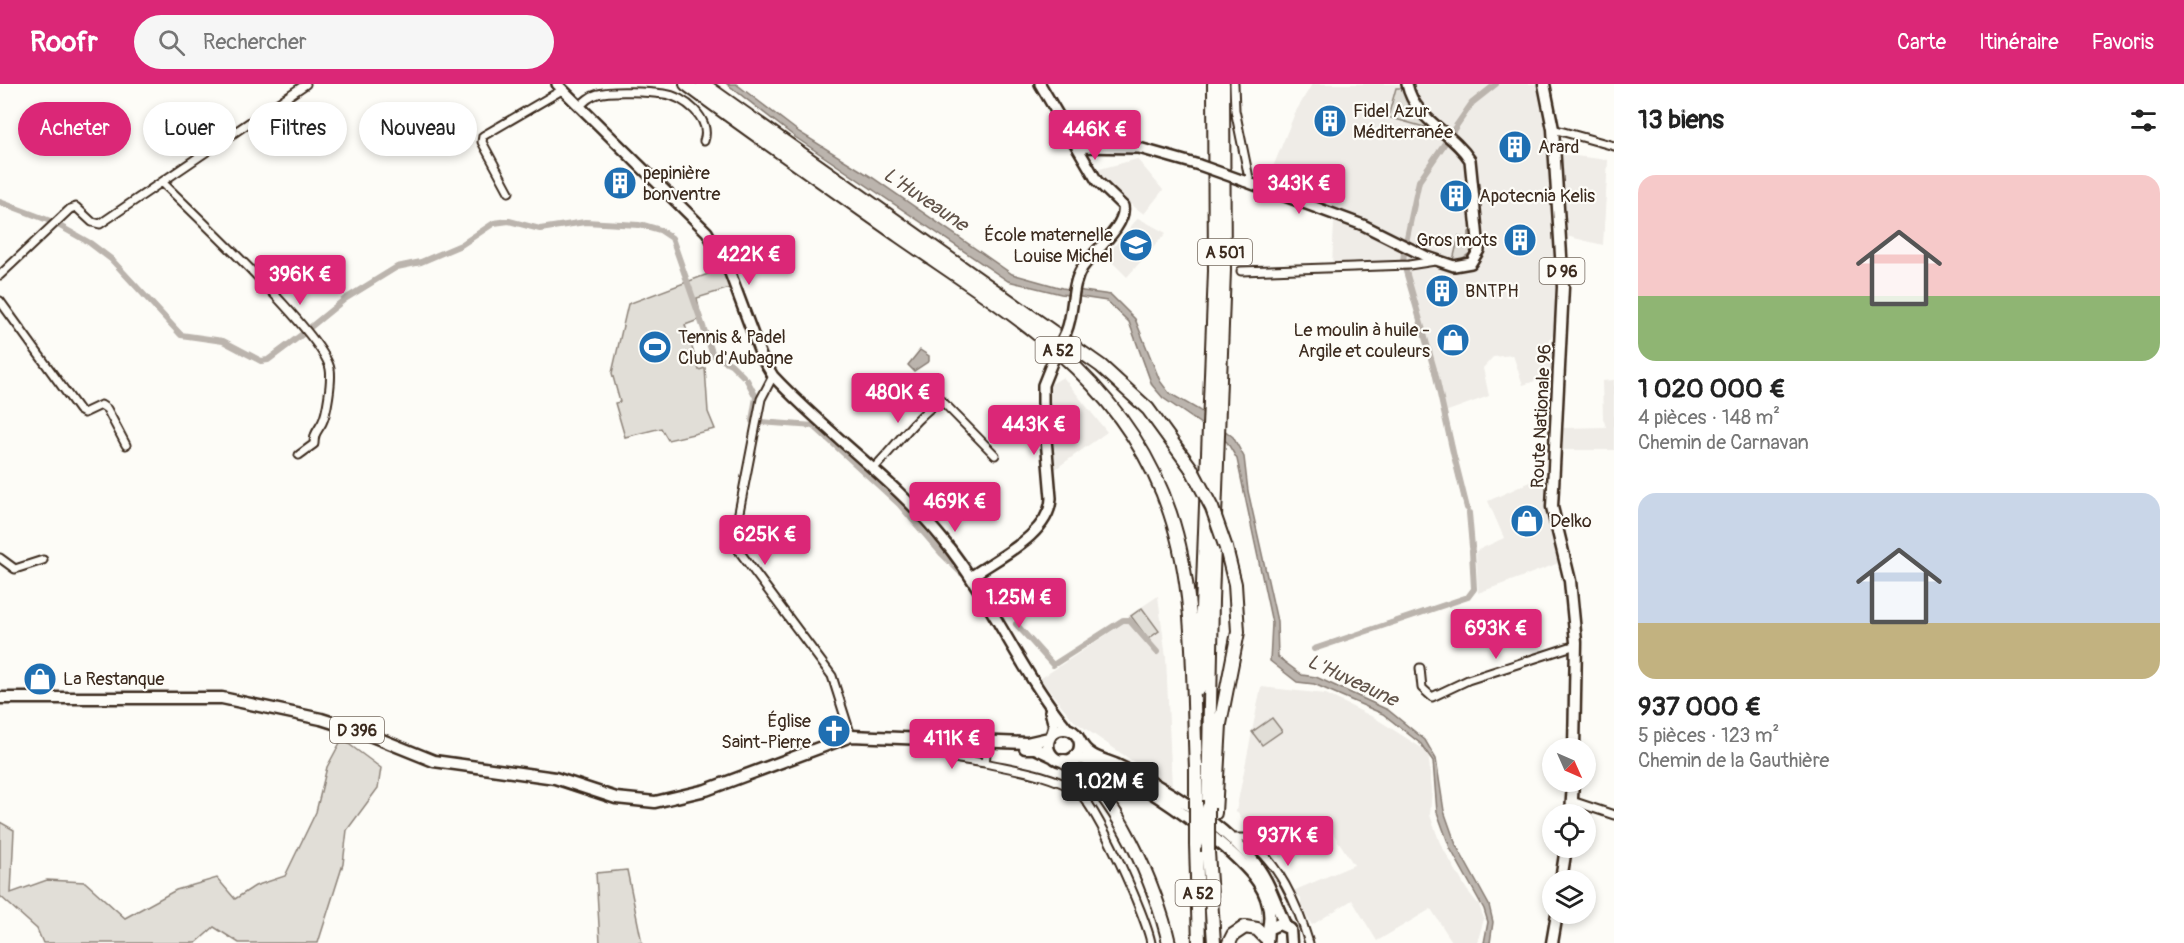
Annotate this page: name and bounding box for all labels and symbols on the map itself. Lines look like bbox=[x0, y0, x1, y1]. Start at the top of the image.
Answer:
place label: Fidel Azur Méditerranée bbox=[1353, 100, 1453, 144]
building icon: Fidel Azur Méditerranée bbox=[1312, 103, 1348, 139]
pin: 446K € bbox=[1046, 110, 1144, 161]
building icon: Arard bbox=[1497, 129, 1533, 165]
place label: Arard bbox=[1538, 136, 1579, 159]
place label: pepinière bonventre bbox=[643, 162, 720, 206]
water label: L'Huveaune bbox=[879, 162, 975, 238]
pin: 343K € bbox=[1250, 164, 1348, 215]
building icon: pepinière bonventre bbox=[602, 165, 638, 201]
building icon: Apotecnia Kelis bbox=[1438, 178, 1474, 214]
place label: Apotecnia Kelis bbox=[1479, 185, 1595, 208]
building icon: Gros mots bbox=[1502, 222, 1538, 258]
place label: École maternelle Louise Michel bbox=[984, 224, 1113, 268]
school or university icon: École maternelle Louise Michel bbox=[1118, 227, 1154, 263]
place label: Gros mots bbox=[1416, 229, 1497, 252]
pin: 422K € bbox=[700, 235, 798, 286]
road number: A 501 bbox=[1198, 239, 1252, 265]
pin: 396K € bbox=[251, 255, 349, 306]
road number: D 96 bbox=[1540, 258, 1584, 284]
building icon: BNTPH bbox=[1424, 273, 1460, 309]
place label: BNTPH bbox=[1465, 280, 1519, 303]
place label: Le moulin à huile - Argile et couleurs bbox=[1293, 319, 1430, 363]
shop icon: Le moulin à huile - Argile et couleurs bbox=[1435, 322, 1471, 358]
place label: Tennis & Padel Club d'Aubagne bbox=[678, 326, 793, 370]
sports icon: Tennis & Padel Club d'Aubagne bbox=[637, 329, 673, 365]
road number: A 52 bbox=[1036, 337, 1080, 363]
street label: Route Nationale 96 bbox=[1526, 343, 1557, 489]
pin: 480K € bbox=[849, 373, 947, 424]
pin: 443K € bbox=[985, 405, 1083, 456]
pin: 469K € bbox=[906, 482, 1004, 533]
shop icon: Delko bbox=[1509, 503, 1545, 539]
place label: Delko bbox=[1550, 510, 1592, 533]
pin: 625K € bbox=[716, 515, 814, 566]
pin: 1.25M € bbox=[964, 578, 1074, 629]
pin: 693K € bbox=[1447, 609, 1545, 660]
water label: L'Huveaune bbox=[1304, 649, 1404, 713]
shop icon: La Restanque bbox=[22, 661, 58, 697]
place label: La Restanque bbox=[63, 668, 165, 691]
place label: Église Saint-Pierre bbox=[721, 710, 811, 754]
church icon: Église Saint-Pierre bbox=[816, 713, 852, 749]
road number: D 396 bbox=[330, 717, 384, 743]
pin: 411K € bbox=[903, 719, 1001, 770]
north arrow bbox=[1542, 738, 1596, 792]
pin: 1.02M € bbox=[1055, 762, 1165, 813]
pin: 937K € bbox=[1239, 816, 1337, 867]
road number: A 52 bbox=[1176, 880, 1220, 906]

